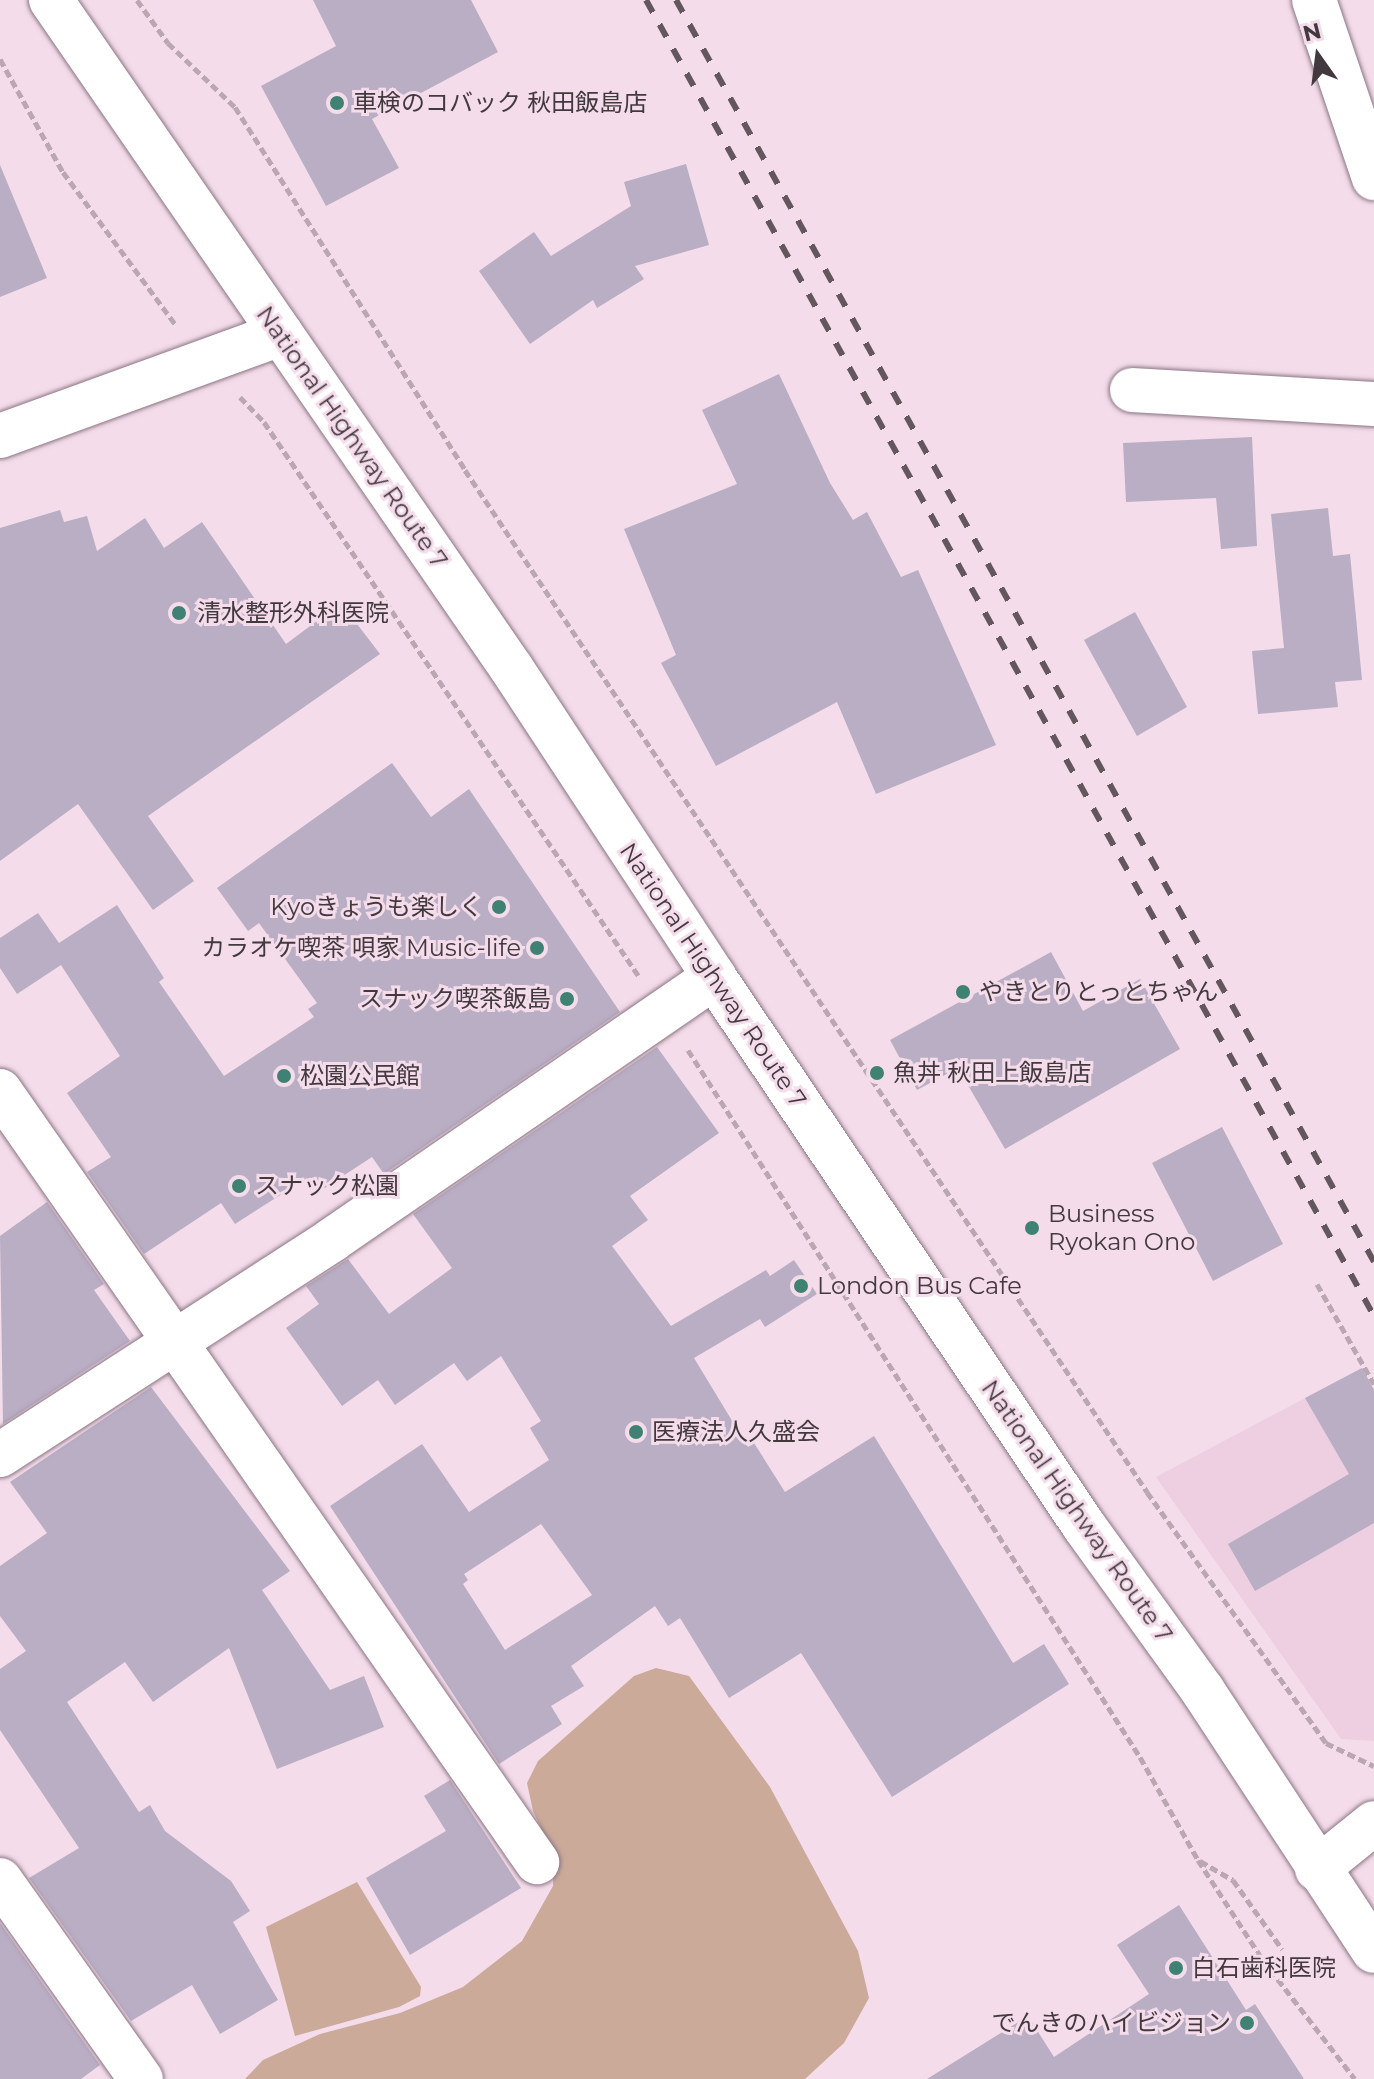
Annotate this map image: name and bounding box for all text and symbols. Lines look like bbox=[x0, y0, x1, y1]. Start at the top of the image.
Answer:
north arrow bbox=[1278, 16, 1358, 96]
text: N bbox=[1300, 17, 1324, 47]
place label: 車検のコバック 秋田飯島店 bbox=[353, 89, 647, 117]
marker: 車検のコバック 秋田飯島店 bbox=[328, 94, 346, 112]
street label: National Highway Route 7 bbox=[250, 301, 454, 573]
place label: 清水整形外科医院 bbox=[197, 599, 389, 627]
marker: 清水整形外科医院 bbox=[168, 602, 190, 624]
street label: National Highway Route 7 bbox=[614, 837, 812, 1113]
place label: Kyoきょうも楽しく bbox=[270, 893, 483, 921]
marker: Kyoきょうも楽しく bbox=[490, 898, 508, 916]
place label: カラオケ喫茶 唄家 Music-life bbox=[201, 934, 521, 962]
marker: カラオケ喫茶 唄家 Music-life bbox=[528, 939, 546, 957]
place label: やきとりとっとちゃん bbox=[979, 978, 1219, 1006]
marker: やきとりとっとちゃん bbox=[954, 983, 972, 1001]
place label: スナック喫茶飯島 bbox=[359, 985, 551, 1013]
marker: スナック喫茶飯島 bbox=[558, 990, 576, 1008]
place label: 魚丼 秋田上飯島店 bbox=[893, 1059, 1091, 1087]
place label: 松園公民館 bbox=[300, 1062, 420, 1090]
marker: 魚丼 秋田上飯島店 bbox=[868, 1064, 886, 1082]
marker: 松園公民館 bbox=[275, 1067, 293, 1085]
place label: スナック松園 bbox=[255, 1172, 399, 1200]
marker: スナック松園 bbox=[230, 1177, 248, 1195]
place label: Business Ryokan Ono bbox=[1048, 1200, 1195, 1256]
marker: Business Ryokan Ono bbox=[1023, 1219, 1041, 1237]
place label: London Bus Cafe bbox=[817, 1272, 1022, 1300]
marker: London Bus Cafe bbox=[792, 1277, 810, 1295]
street label: National Highway Route 7 bbox=[975, 1375, 1179, 1647]
place label: 医療法人久盛会 bbox=[652, 1418, 820, 1446]
marker: 医療法人久盛会 bbox=[627, 1423, 645, 1441]
place label: 白石歯科医院 bbox=[1192, 1954, 1336, 1982]
marker: 白石歯科医院 bbox=[1167, 1959, 1185, 1977]
place label: でんきのハイビジョン bbox=[991, 2009, 1231, 2037]
marker: でんきのハイビジョン bbox=[1238, 2014, 1256, 2032]

